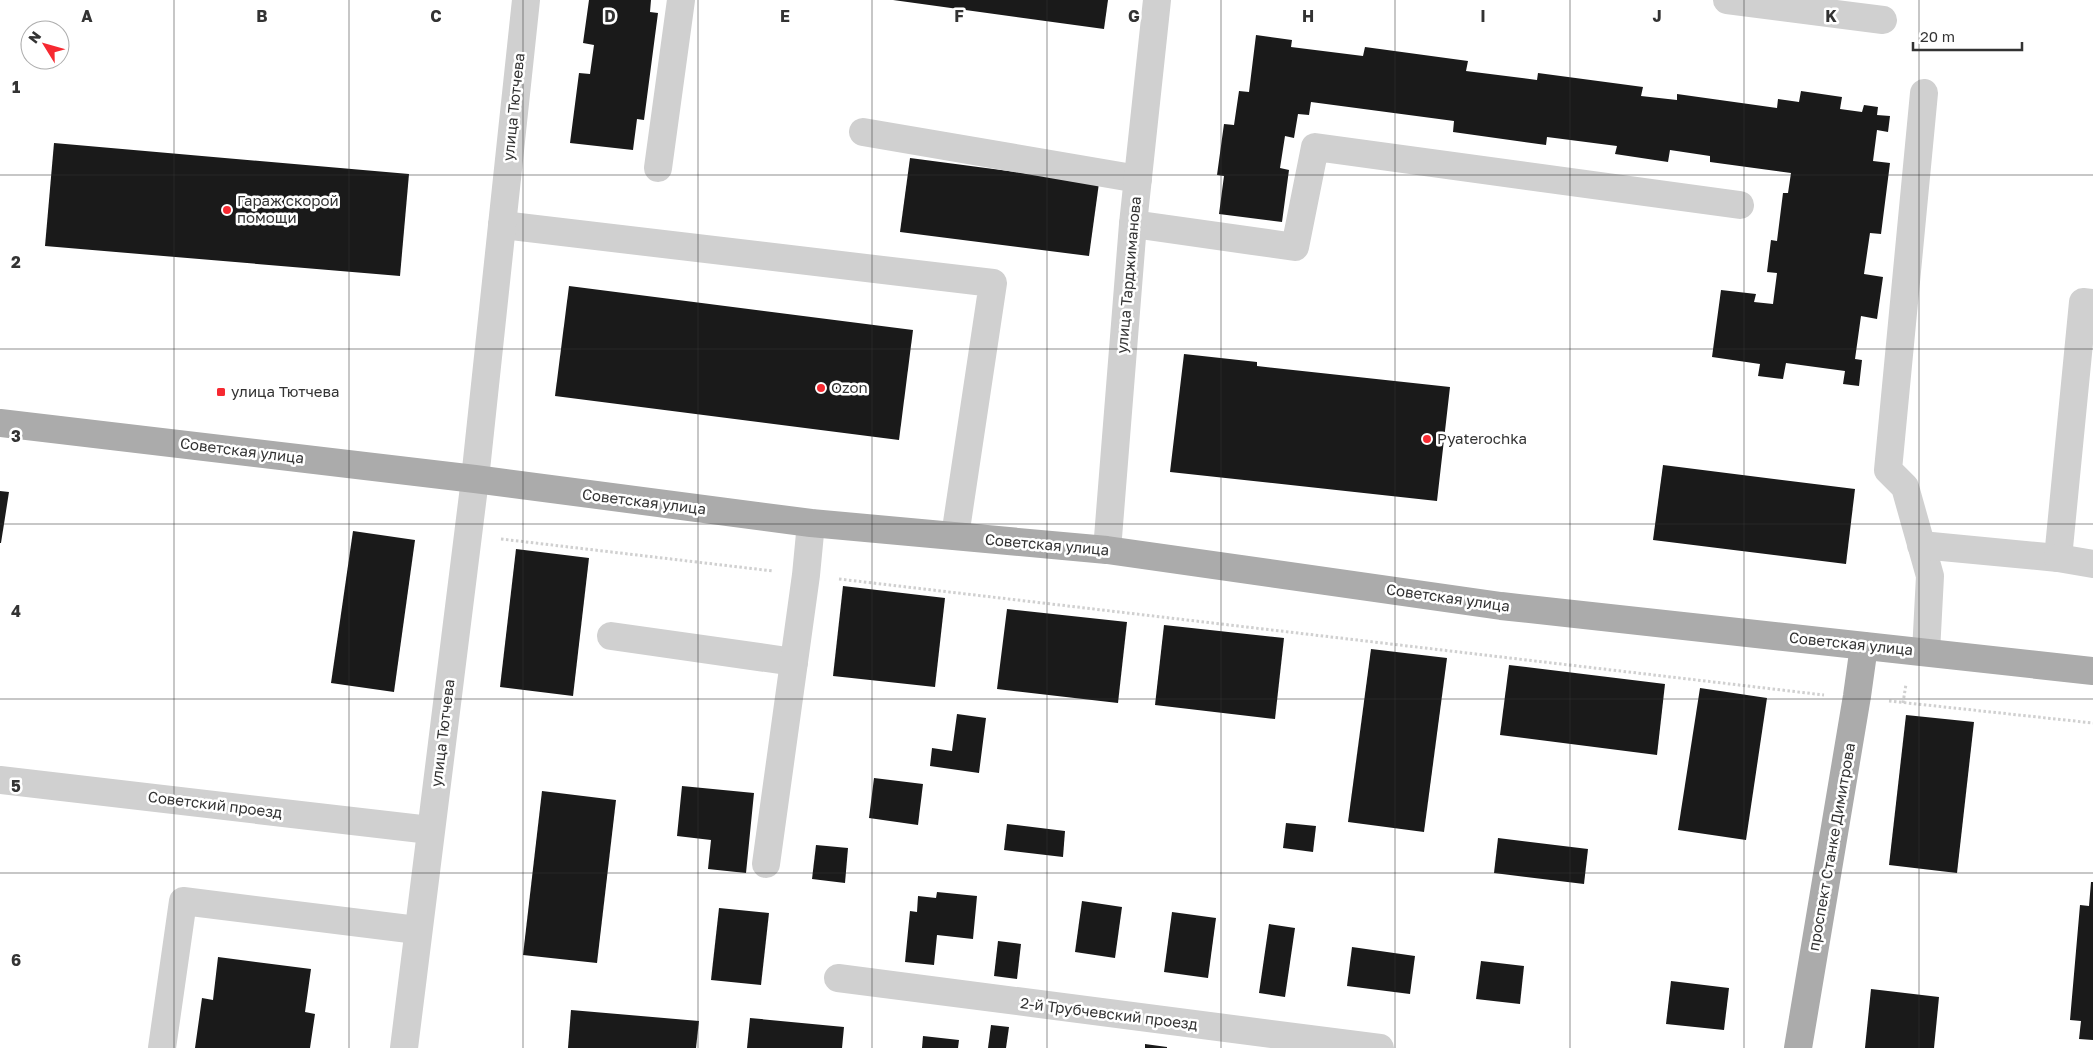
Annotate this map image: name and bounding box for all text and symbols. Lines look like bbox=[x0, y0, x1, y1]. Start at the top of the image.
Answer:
text: A bbox=[81, 6, 93, 26]
text: B bbox=[256, 6, 268, 26]
text: C bbox=[430, 6, 442, 26]
text: D bbox=[604, 6, 616, 26]
text: E bbox=[780, 6, 790, 26]
text: F bbox=[954, 6, 964, 26]
text: G bbox=[1128, 6, 1140, 26]
text: H bbox=[1302, 6, 1314, 26]
text: I bbox=[1480, 6, 1486, 26]
text: J bbox=[1652, 6, 1662, 26]
text: K bbox=[1825, 6, 1837, 26]
north arrow bbox=[20, 20, 70, 70]
scale bar bbox=[1913, 20, 2022, 52]
text: 20 m bbox=[1920, 27, 1955, 45]
text: N bbox=[24, 28, 44, 46]
street label: улица Тютчева bbox=[498, 52, 528, 162]
text: 1 bbox=[12, 77, 20, 97]
place label: Гараж скорой помощи bbox=[237, 191, 339, 226]
street label: улица Тарджиманова bbox=[1112, 195, 1144, 354]
marker: Гараж скорой помощи bbox=[221, 204, 233, 216]
text: 2 bbox=[11, 252, 21, 272]
place label: Ozon bbox=[831, 378, 868, 396]
place label: улица Тютчева bbox=[231, 382, 339, 400]
marker: Ozon bbox=[815, 382, 827, 394]
marker: улица Тютчева bbox=[215, 386, 227, 398]
text: 3 bbox=[11, 426, 21, 446]
place label: Pyaterochka bbox=[1437, 429, 1527, 447]
street label: Советская улица bbox=[179, 433, 305, 467]
marker: Pyaterochka bbox=[1421, 433, 1433, 445]
street label: Советская улица bbox=[581, 484, 707, 518]
street label: Советская улица bbox=[984, 530, 1110, 558]
street label: Советская улица bbox=[1385, 579, 1511, 615]
text: 4 bbox=[11, 601, 21, 621]
street label: Советская улица bbox=[1788, 628, 1914, 658]
street label: улица Тютчева bbox=[426, 678, 458, 788]
street label: проспект Станке Димитрова bbox=[1804, 741, 1858, 952]
text: 5 bbox=[11, 776, 21, 796]
street label: Советский проезд bbox=[147, 787, 283, 821]
text: 6 bbox=[11, 950, 21, 970]
street label: 2-й Трубчевский проезд bbox=[1019, 993, 1199, 1033]

